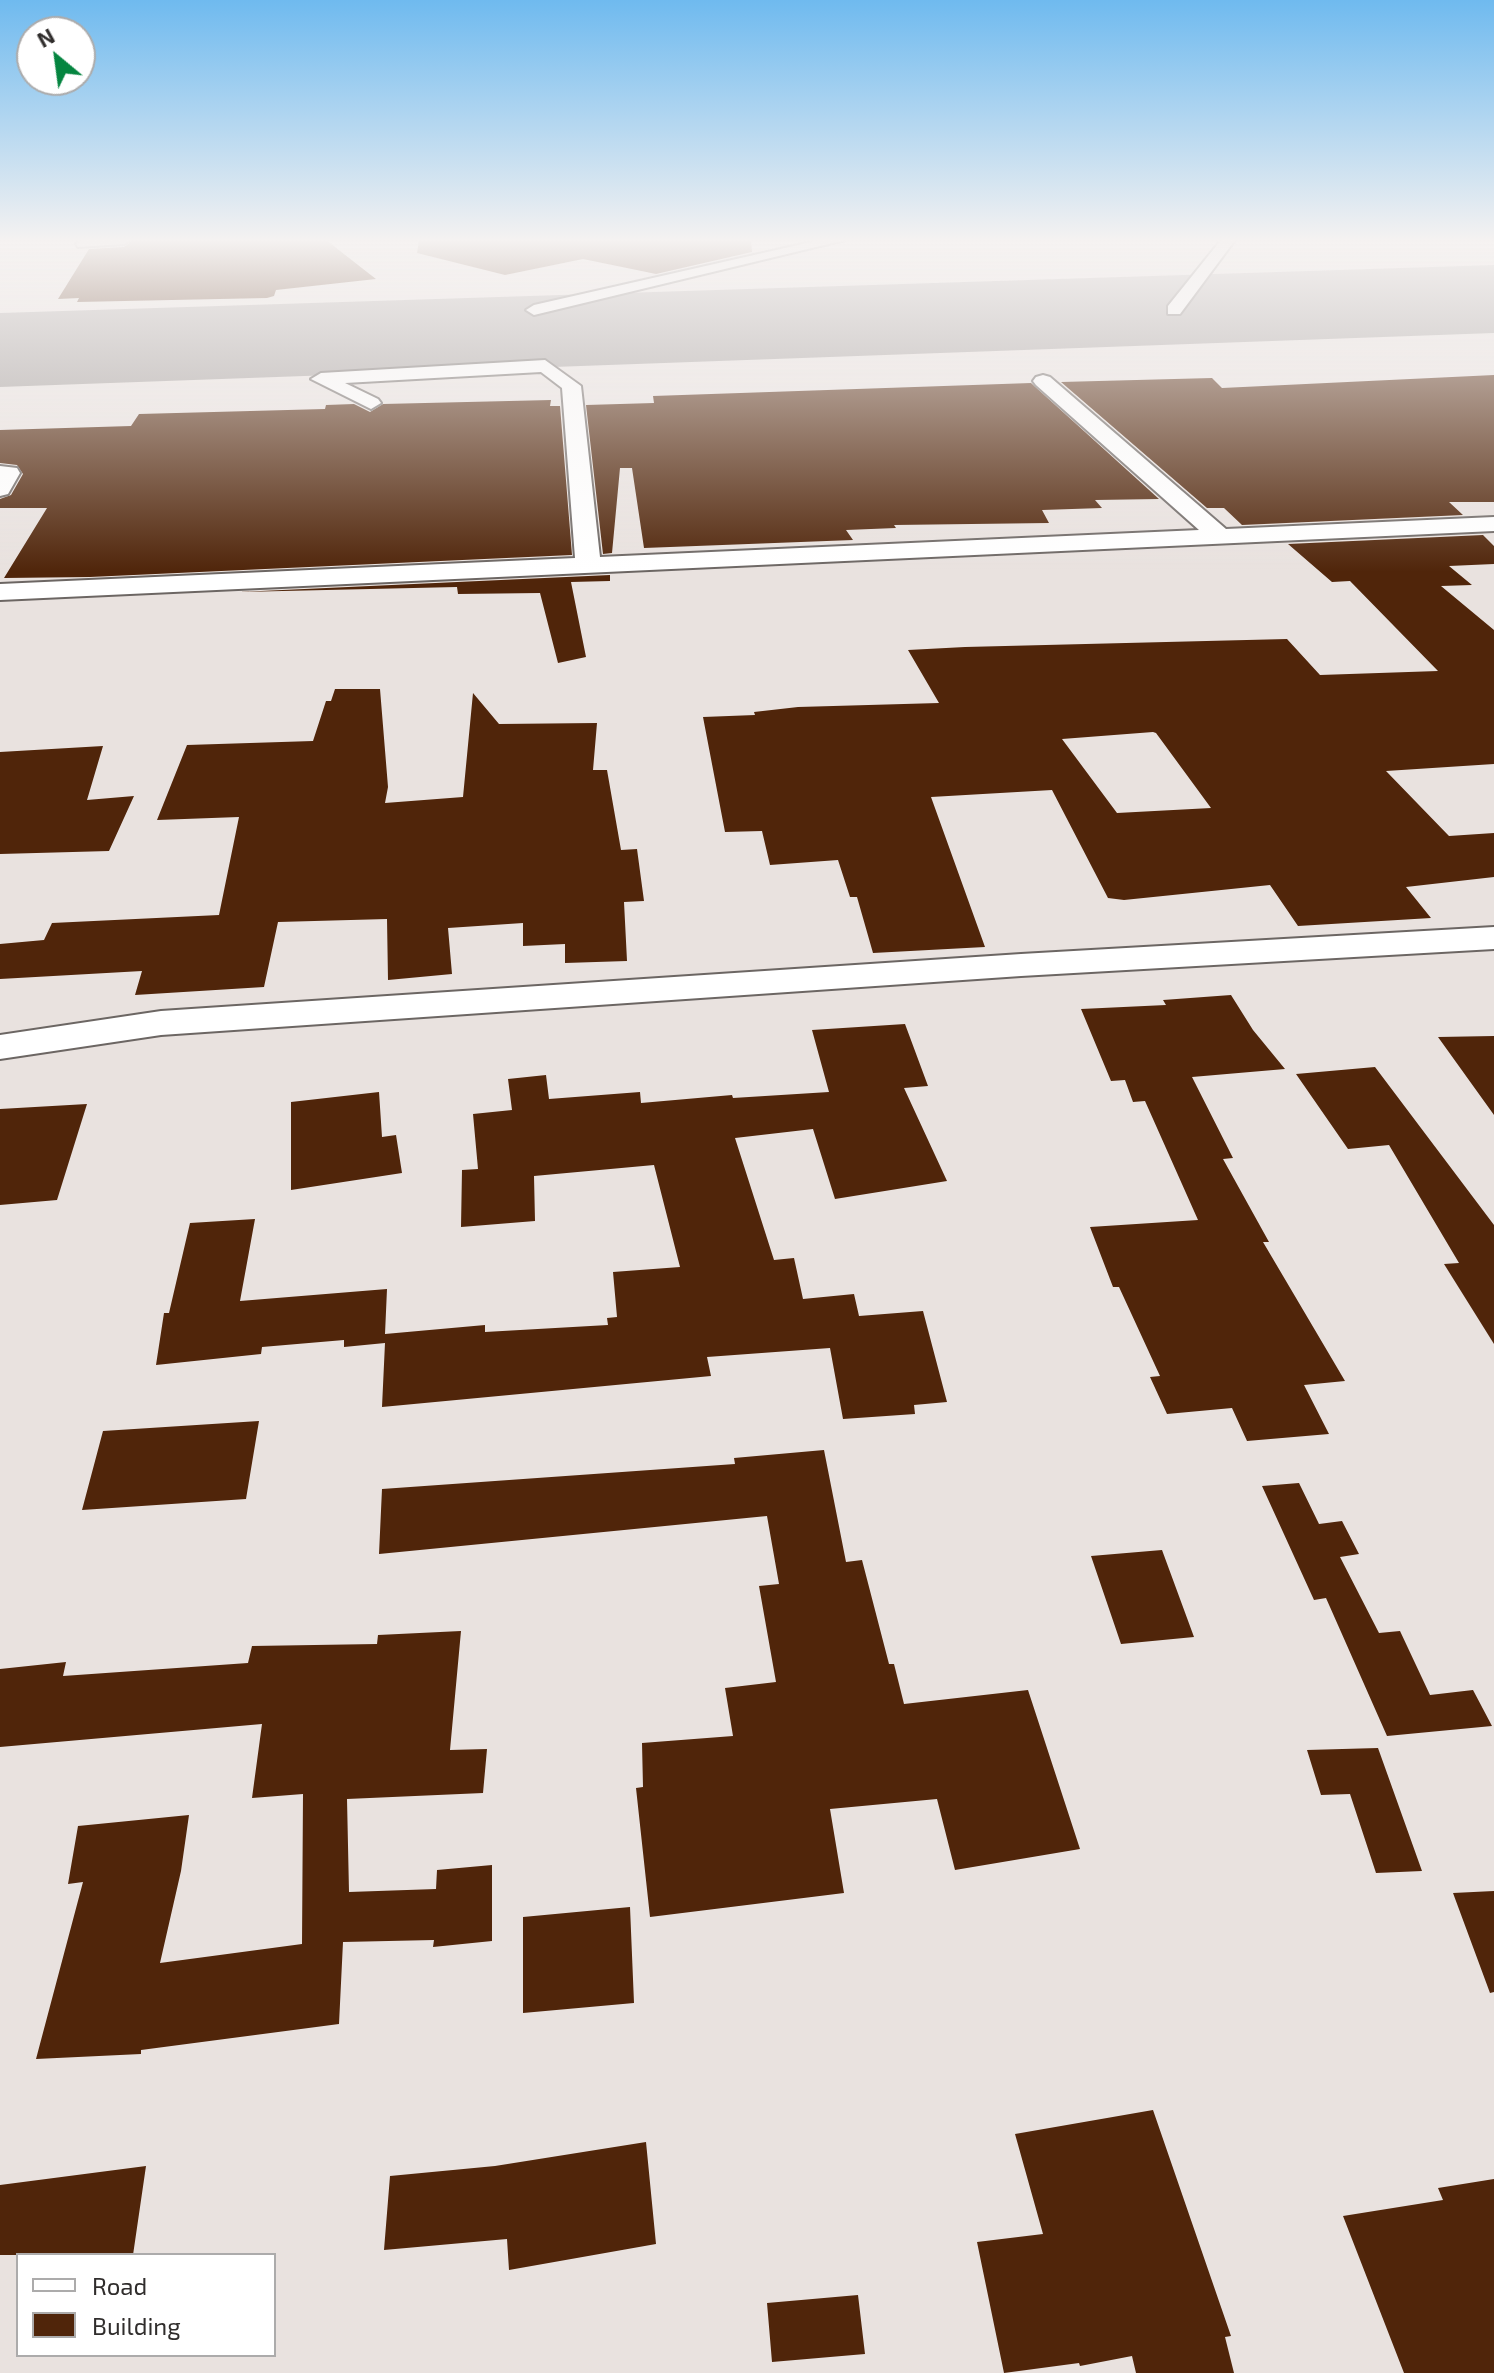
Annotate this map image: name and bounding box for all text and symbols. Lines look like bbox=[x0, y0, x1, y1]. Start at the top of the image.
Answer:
north arrow bbox=[16, 16, 96, 96]
text: N bbox=[32, 22, 59, 52]
legend bbox=[16, 2253, 276, 2357]
text: Road bbox=[92, 2271, 147, 2300]
text: Building bbox=[92, 2311, 181, 2340]

